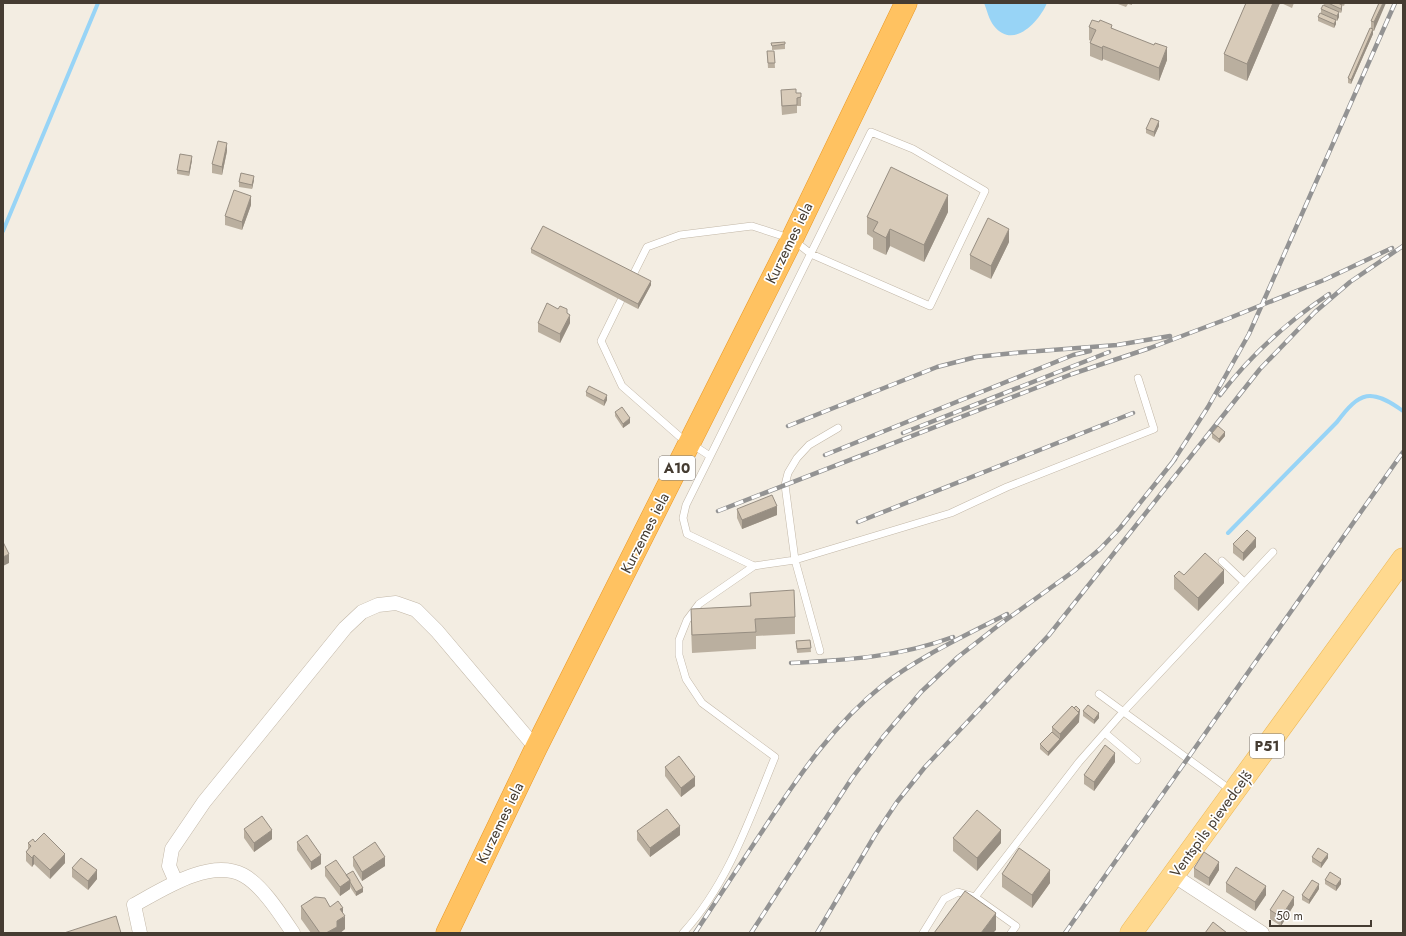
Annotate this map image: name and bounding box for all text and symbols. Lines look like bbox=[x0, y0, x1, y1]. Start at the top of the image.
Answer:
street label: Kurzemes iela bbox=[760, 199, 818, 287]
road number: A10 bbox=[659, 456, 695, 480]
street label: Kurzemes iela bbox=[615, 489, 675, 577]
road number: P51 bbox=[1250, 734, 1284, 758]
street label: Ventspils pievedceļš bbox=[1165, 766, 1257, 882]
street label: Kurzemes iela bbox=[471, 779, 529, 867]
scale bar bbox=[1270, 902, 1371, 928]
text: 50 m bbox=[1276, 907, 1303, 925]

